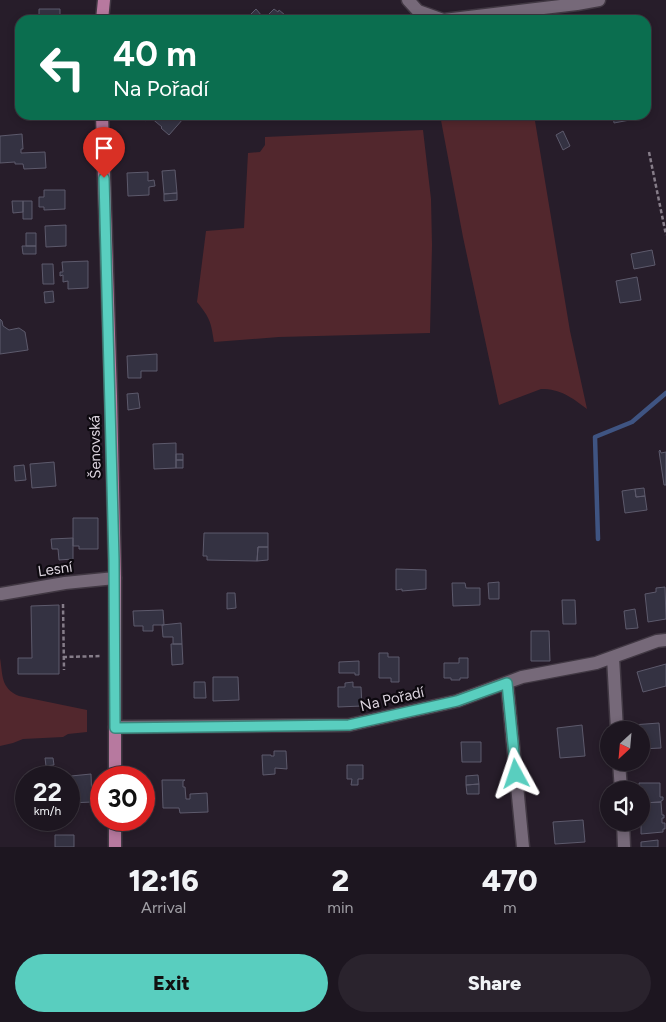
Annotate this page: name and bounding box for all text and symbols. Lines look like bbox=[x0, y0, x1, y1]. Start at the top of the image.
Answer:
text: 40 m bbox=[113, 33, 197, 75]
icon: left bbox=[30, 35, 95, 100]
text: Na Pořadí bbox=[113, 75, 209, 102]
pin bbox=[83, 127, 125, 178]
icon: arrive bbox=[90, 134, 118, 162]
street label: Šenovská bbox=[85, 415, 105, 479]
street label: Lesní bbox=[36, 557, 75, 580]
street label: Na Pořadí bbox=[358, 683, 427, 715]
north arrow bbox=[600, 721, 650, 771]
map controls bbox=[600, 721, 650, 831]
position arrow bbox=[489, 747, 541, 799]
speed limit sign: 30 bbox=[90, 766, 155, 831]
text: 22 bbox=[33, 777, 62, 807]
button: sound bbox=[600, 781, 650, 831]
text: km/h bbox=[34, 804, 61, 818]
text: 12:16 bbox=[128, 862, 199, 899]
text: 2 bbox=[332, 862, 349, 899]
text: 470 bbox=[482, 862, 538, 899]
text: Arrival bbox=[141, 898, 186, 917]
text: min bbox=[327, 898, 354, 917]
text: m bbox=[503, 898, 517, 917]
button: Exit bbox=[15, 954, 328, 1012]
button: Share bbox=[338, 954, 651, 1012]

